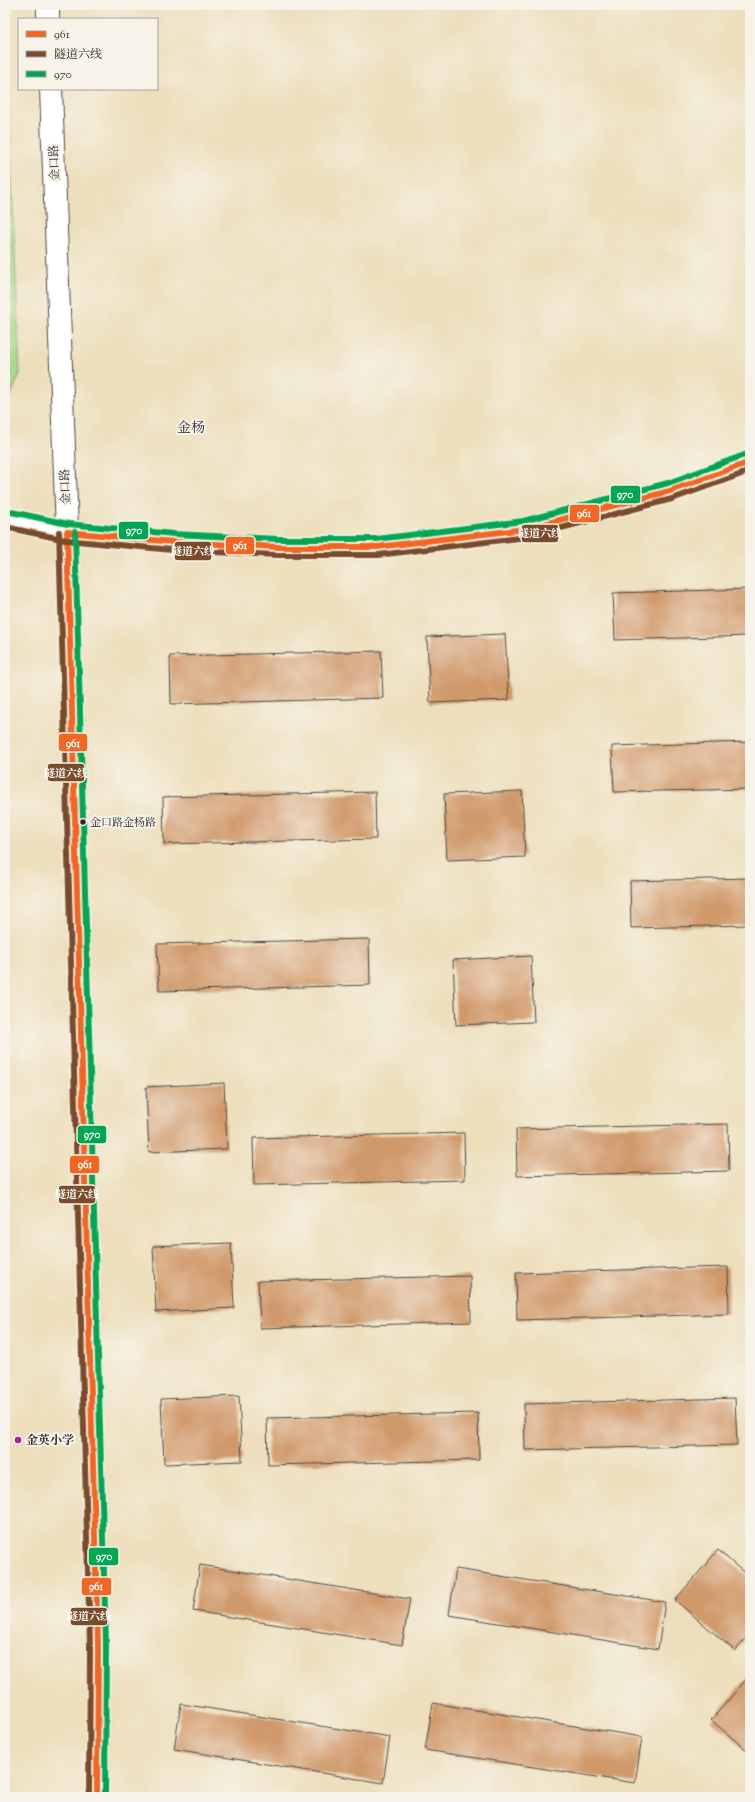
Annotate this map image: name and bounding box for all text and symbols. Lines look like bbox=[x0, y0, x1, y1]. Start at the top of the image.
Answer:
legend bbox=[18, 18, 158, 90]
text: 961 bbox=[54, 26, 70, 44]
text: 隧道六线 bbox=[54, 46, 102, 64]
text: 970 bbox=[54, 66, 72, 84]
street label: 金口路 bbox=[45, 145, 65, 181]
district label: 金杨 bbox=[177, 419, 205, 439]
street label: 金口路 bbox=[56, 469, 76, 505]
line badge: 970 bbox=[610, 485, 641, 504]
text: 970 bbox=[617, 487, 633, 503]
line badge: 961 bbox=[569, 504, 600, 523]
text: 961 bbox=[577, 506, 591, 522]
line badge: 970 bbox=[118, 521, 149, 540]
text: 970 bbox=[126, 523, 142, 539]
line badge: 隧道六线 bbox=[521, 524, 559, 543]
text: 隧道六线 bbox=[518, 526, 562, 542]
line badge: 961 bbox=[225, 536, 255, 555]
text: 961 bbox=[233, 538, 247, 554]
line badge: 隧道六线 bbox=[174, 541, 212, 561]
text: 隧道六线 bbox=[171, 544, 215, 560]
line badge: 961 bbox=[58, 733, 88, 752]
text: 961 bbox=[66, 736, 80, 752]
line badge: 隧道六线 bbox=[47, 763, 85, 782]
text: 隧道六线 bbox=[44, 766, 88, 782]
place label: 金口路金杨路 bbox=[90, 815, 156, 831]
marker: 金口路金杨路 bbox=[78, 817, 88, 827]
line badge: 970 bbox=[77, 1125, 107, 1144]
text: 970 bbox=[84, 1127, 100, 1143]
line badge: 961 bbox=[69, 1155, 100, 1174]
text: 961 bbox=[78, 1157, 92, 1173]
line badge: 隧道六线 bbox=[58, 1185, 96, 1204]
text: 隧道六线 bbox=[55, 1187, 99, 1203]
place label: 金英小学 bbox=[26, 1432, 74, 1450]
marker: 金英小学 bbox=[13, 1435, 23, 1445]
line badge: 970 bbox=[88, 1547, 119, 1566]
text: 970 bbox=[96, 1549, 112, 1565]
line badge: 961 bbox=[81, 1577, 112, 1596]
text: 961 bbox=[89, 1579, 103, 1595]
line badge: 隧道六线 bbox=[70, 1607, 108, 1626]
text: 隧道六线 bbox=[67, 1609, 111, 1625]

